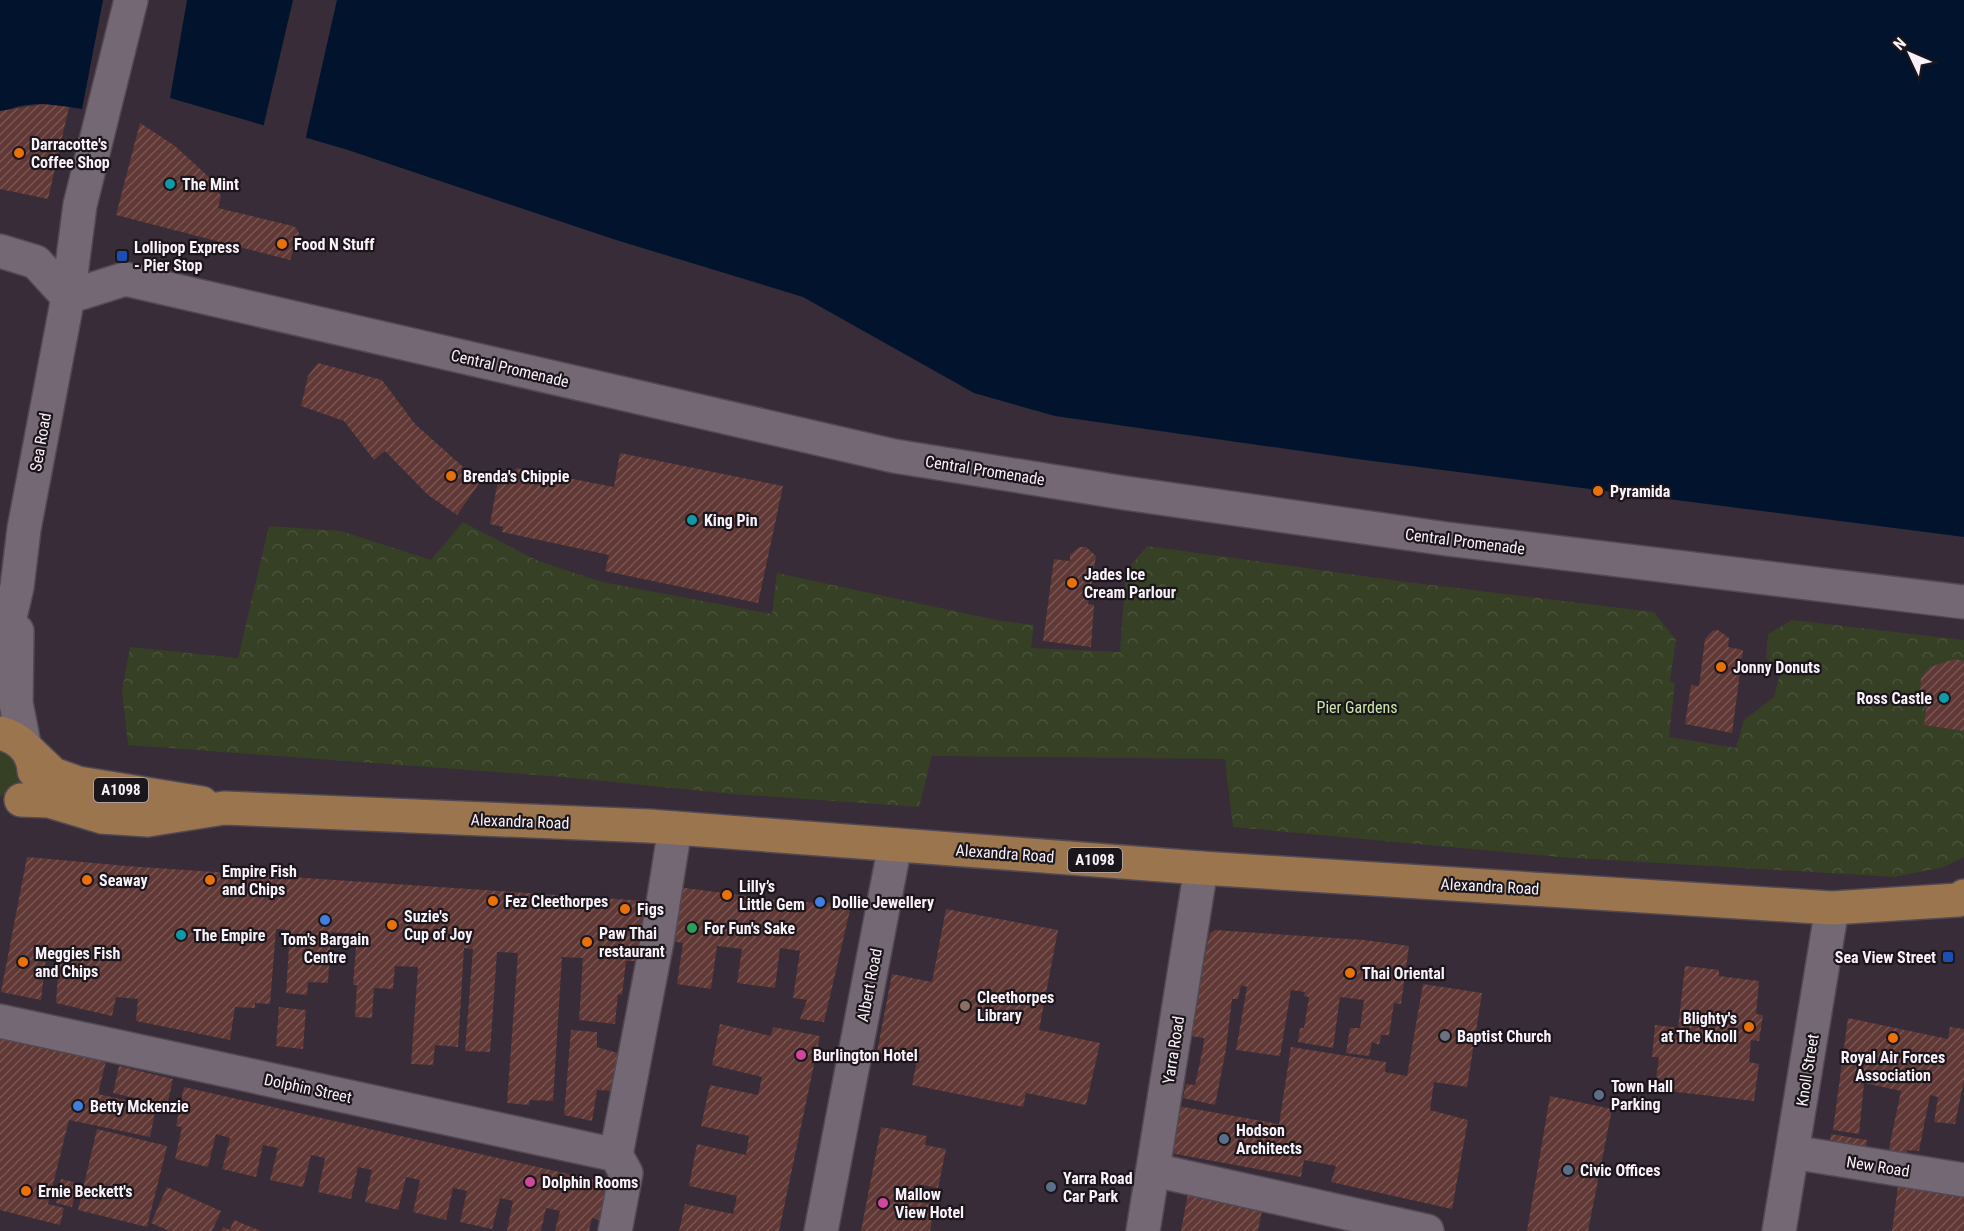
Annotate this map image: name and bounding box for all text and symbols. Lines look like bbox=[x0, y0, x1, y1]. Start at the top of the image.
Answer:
north arrow bbox=[1880, 24, 1940, 84]
text: N bbox=[1889, 34, 1910, 54]
place label: Darracotte's Coffee Shop bbox=[31, 135, 110, 172]
marker: Darracotte's Coffee Shop bbox=[12, 146, 26, 160]
place label: The Mint bbox=[182, 175, 239, 194]
marker: The Mint bbox=[163, 177, 177, 191]
place label: Food N Stuff bbox=[294, 235, 375, 254]
marker: Food N Stuff bbox=[275, 237, 289, 251]
place label: Lollipop Express - Pier Stop bbox=[134, 238, 240, 275]
marker: Lollipop Express - Pier Stop bbox=[115, 249, 129, 263]
street label: Central Promenade bbox=[449, 346, 571, 391]
street label: Sea Road bbox=[26, 411, 55, 473]
street label: Central Promenade bbox=[924, 452, 1046, 489]
place label: Brenda's Chippie bbox=[463, 467, 570, 486]
marker: Brenda's Chippie bbox=[444, 469, 458, 483]
place label: Pyramida bbox=[1610, 482, 1671, 501]
marker: Pyramida bbox=[1591, 484, 1605, 498]
place label: King Pin bbox=[704, 511, 758, 530]
marker: King Pin bbox=[685, 513, 699, 527]
street label: Central Promenade bbox=[1404, 525, 1526, 558]
place label: Jades Ice Cream Parlour bbox=[1084, 565, 1176, 602]
marker: Jades Ice Cream Parlour bbox=[1065, 576, 1079, 590]
place label: Jonny Donuts bbox=[1733, 658, 1820, 677]
marker: Jonny Donuts bbox=[1714, 660, 1728, 674]
place label: Ross Castle bbox=[1856, 689, 1932, 708]
marker: Ross Castle bbox=[1937, 691, 1951, 705]
park label: Pier Gardens bbox=[1317, 698, 1397, 717]
road number: A1098 bbox=[94, 778, 148, 802]
street label: Alexandra Road bbox=[470, 810, 570, 833]
street label: Alexandra Road bbox=[955, 841, 1055, 866]
road number: A1098 bbox=[1068, 848, 1122, 872]
place label: Empire Fish and Chips bbox=[222, 862, 297, 899]
place label: Seaway bbox=[99, 871, 148, 890]
marker: Seaway bbox=[80, 873, 94, 887]
marker: Empire Fish and Chips bbox=[203, 873, 217, 887]
street label: Alexandra Road bbox=[1440, 874, 1540, 899]
place label: Lilly’s Little Gem bbox=[739, 877, 805, 914]
marker: Lilly’s Little Gem bbox=[720, 888, 734, 902]
place label: Fez Cleethorpes bbox=[505, 892, 608, 911]
place label: Dollie Jewellery bbox=[832, 893, 934, 912]
marker: Fez Cleethorpes bbox=[486, 894, 500, 908]
marker: Dollie Jewellery bbox=[813, 895, 827, 909]
place label: Figs bbox=[637, 900, 664, 919]
marker: Figs bbox=[618, 902, 632, 916]
place label: Suzie's Cup of Joy bbox=[404, 907, 472, 944]
marker: Tom's Bargain Centre bbox=[318, 913, 332, 927]
marker: Suzie's Cup of Joy bbox=[385, 918, 399, 932]
place label: For Fun's Sake bbox=[704, 919, 795, 938]
marker: For Fun's Sake bbox=[685, 921, 699, 935]
place label: Paw Thai restaurant bbox=[599, 924, 665, 961]
place label: The Empire bbox=[193, 926, 266, 945]
marker: The Empire bbox=[174, 928, 188, 942]
place label: Tom's Bargain Centre bbox=[281, 930, 369, 967]
marker: Paw Thai restaurant bbox=[580, 935, 594, 949]
place label: Meggies Fish and Chips bbox=[35, 944, 120, 981]
street label: Albert Road bbox=[853, 947, 886, 1023]
place label: Sea View Street bbox=[1835, 948, 1936, 967]
marker: Sea View Street bbox=[1941, 950, 1955, 964]
marker: Meggies Fish and Chips bbox=[16, 955, 30, 969]
place label: Thai Oriental bbox=[1362, 964, 1445, 983]
marker: Thai Oriental bbox=[1343, 966, 1357, 980]
place label: Cleethorpes Library bbox=[977, 988, 1054, 1025]
marker: Cleethorpes Library bbox=[958, 999, 972, 1013]
place label: Blighty's at The Knoll bbox=[1661, 1009, 1737, 1046]
street label: Yarra Road bbox=[1159, 1015, 1188, 1085]
marker: Blighty's at The Knoll bbox=[1742, 1020, 1756, 1034]
place label: Baptist Church bbox=[1457, 1027, 1552, 1046]
marker: Baptist Church bbox=[1438, 1029, 1452, 1043]
marker: Royal Air Forces Association bbox=[1886, 1031, 1900, 1045]
street label: Knoll Street bbox=[1792, 1032, 1823, 1108]
place label: Burlington Hotel bbox=[813, 1046, 918, 1065]
marker: Burlington Hotel bbox=[794, 1048, 808, 1062]
place label: Royal Air Forces Association bbox=[1841, 1048, 1945, 1085]
street label: Dolphin Street bbox=[262, 1070, 354, 1107]
place label: Town Hall Parking bbox=[1611, 1077, 1673, 1114]
marker: Town Hall Parking bbox=[1592, 1088, 1606, 1102]
place label: Betty Mckenzie bbox=[90, 1097, 189, 1116]
marker: Betty Mckenzie bbox=[71, 1099, 85, 1113]
place label: Hodson Architects bbox=[1236, 1121, 1302, 1158]
marker: Hodson Architects bbox=[1217, 1132, 1231, 1146]
street label: New Road bbox=[1845, 1152, 1911, 1181]
place label: Civic Offices bbox=[1580, 1161, 1660, 1180]
marker: Civic Offices bbox=[1561, 1163, 1575, 1177]
place label: Yarra Road Car Park bbox=[1063, 1169, 1133, 1206]
place label: Dolphin Rooms bbox=[542, 1173, 638, 1192]
marker: Dolphin Rooms bbox=[523, 1175, 537, 1189]
marker: Yarra Road Car Park bbox=[1044, 1180, 1058, 1194]
place label: Ernie Beckett's bbox=[38, 1182, 132, 1201]
marker: Ernie Beckett's bbox=[19, 1184, 33, 1198]
place label: Mallow View Hotel bbox=[895, 1185, 964, 1222]
marker: Mallow View Hotel bbox=[876, 1196, 890, 1210]

